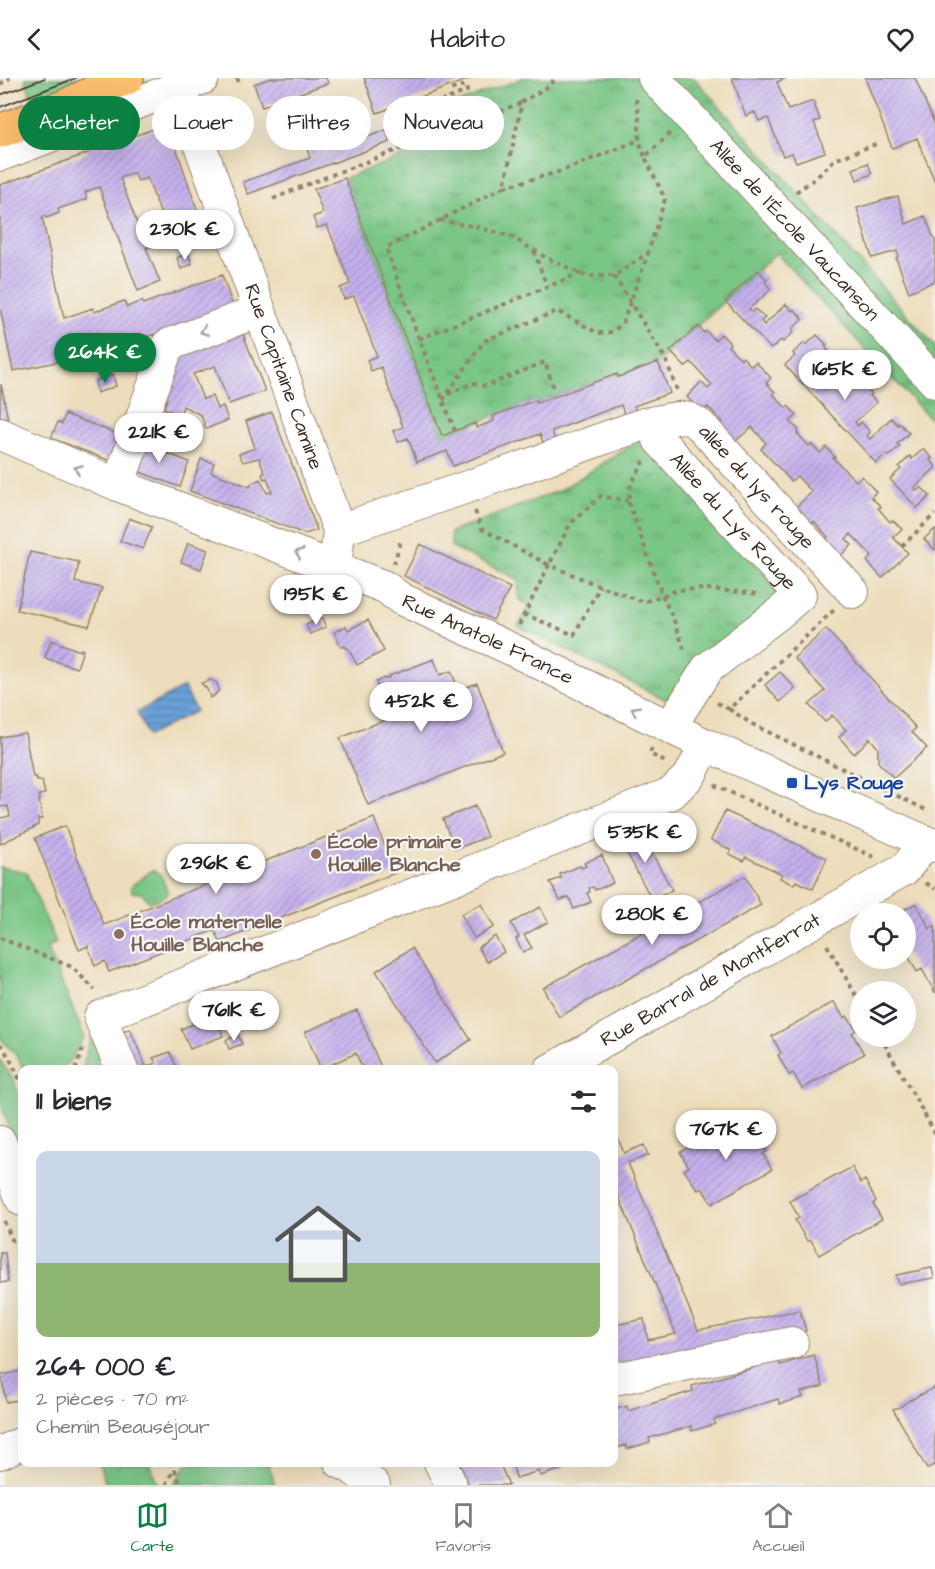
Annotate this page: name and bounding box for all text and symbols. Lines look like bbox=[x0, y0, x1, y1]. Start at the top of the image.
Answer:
text: Habito bbox=[430, 20, 505, 58]
icon: back bbox=[18, 23, 51, 56]
icon: heart bbox=[884, 23, 917, 56]
chip: Acheter bbox=[18, 96, 140, 150]
chip: Louer bbox=[152, 96, 254, 150]
chip: Filtres bbox=[266, 96, 371, 150]
chip: Nouveau bbox=[383, 96, 504, 150]
street label: Allée de l'École Vaucanson bbox=[703, 133, 886, 327]
pin: 230K € bbox=[136, 210, 234, 261]
text: 230K € bbox=[150, 215, 220, 243]
street label: Rue Capitaine Camine bbox=[237, 280, 330, 474]
one-way arrow bbox=[199, 324, 210, 337]
pin: 264K € bbox=[56, 333, 154, 384]
text: 264K € bbox=[68, 338, 142, 366]
pin: 165K € bbox=[796, 350, 894, 401]
text: 165K € bbox=[812, 355, 878, 383]
pin: 221K € bbox=[110, 413, 208, 464]
text: 221K € bbox=[128, 418, 190, 446]
street label: allée du lys rouge bbox=[692, 418, 821, 555]
street label: Allée du Lys Rouge bbox=[663, 447, 803, 596]
one-way arrow bbox=[73, 464, 84, 476]
one-way arrow bbox=[294, 548, 305, 561]
pin: 195K € bbox=[267, 575, 365, 626]
text: 195K € bbox=[284, 580, 348, 608]
street label: Rue Anatole France bbox=[398, 587, 578, 692]
pin: 452K € bbox=[372, 682, 470, 733]
text: 452K € bbox=[383, 687, 459, 715]
one-way arrow bbox=[630, 706, 641, 717]
place label: Lys Rouge bbox=[804, 769, 904, 798]
marker: Lys Rouge bbox=[785, 776, 799, 790]
pin: 535K € bbox=[596, 813, 694, 864]
text: 535K € bbox=[608, 818, 682, 846]
place label: École primaire Houille Blanche bbox=[328, 828, 462, 879]
pin: 296K € bbox=[167, 844, 265, 895]
marker: École primaire Houille Blanche bbox=[309, 847, 323, 861]
text: 296K € bbox=[180, 849, 252, 877]
pin: 280K € bbox=[603, 895, 701, 946]
text: 280K € bbox=[615, 900, 689, 928]
map controls bbox=[850, 903, 916, 1047]
button: locate bbox=[850, 903, 916, 969]
street label: Rue Barral de Montferrat bbox=[595, 906, 826, 1054]
place label: École maternelle Houille Blanche bbox=[131, 908, 283, 959]
marker: École maternelle Houille Blanche bbox=[112, 927, 126, 941]
button: layers bbox=[850, 981, 916, 1047]
pin: 761K € bbox=[185, 991, 283, 1042]
text: 761K € bbox=[202, 996, 266, 1024]
text: 11 biens bbox=[36, 1083, 112, 1119]
icon: filters bbox=[567, 1085, 600, 1118]
pin: 767K € bbox=[677, 1110, 775, 1161]
text: 767K € bbox=[689, 1115, 763, 1143]
icon: home bbox=[264, 1190, 372, 1298]
text: 264 000 € bbox=[36, 1349, 176, 1385]
text: 2 pièces · 70 m² bbox=[36, 1385, 189, 1413]
text: Chemin Beauséjour bbox=[36, 1413, 210, 1441]
tab: Carte bbox=[131, 1499, 174, 1557]
tab: Favoris bbox=[435, 1499, 491, 1557]
tab: Accueil bbox=[752, 1499, 804, 1557]

